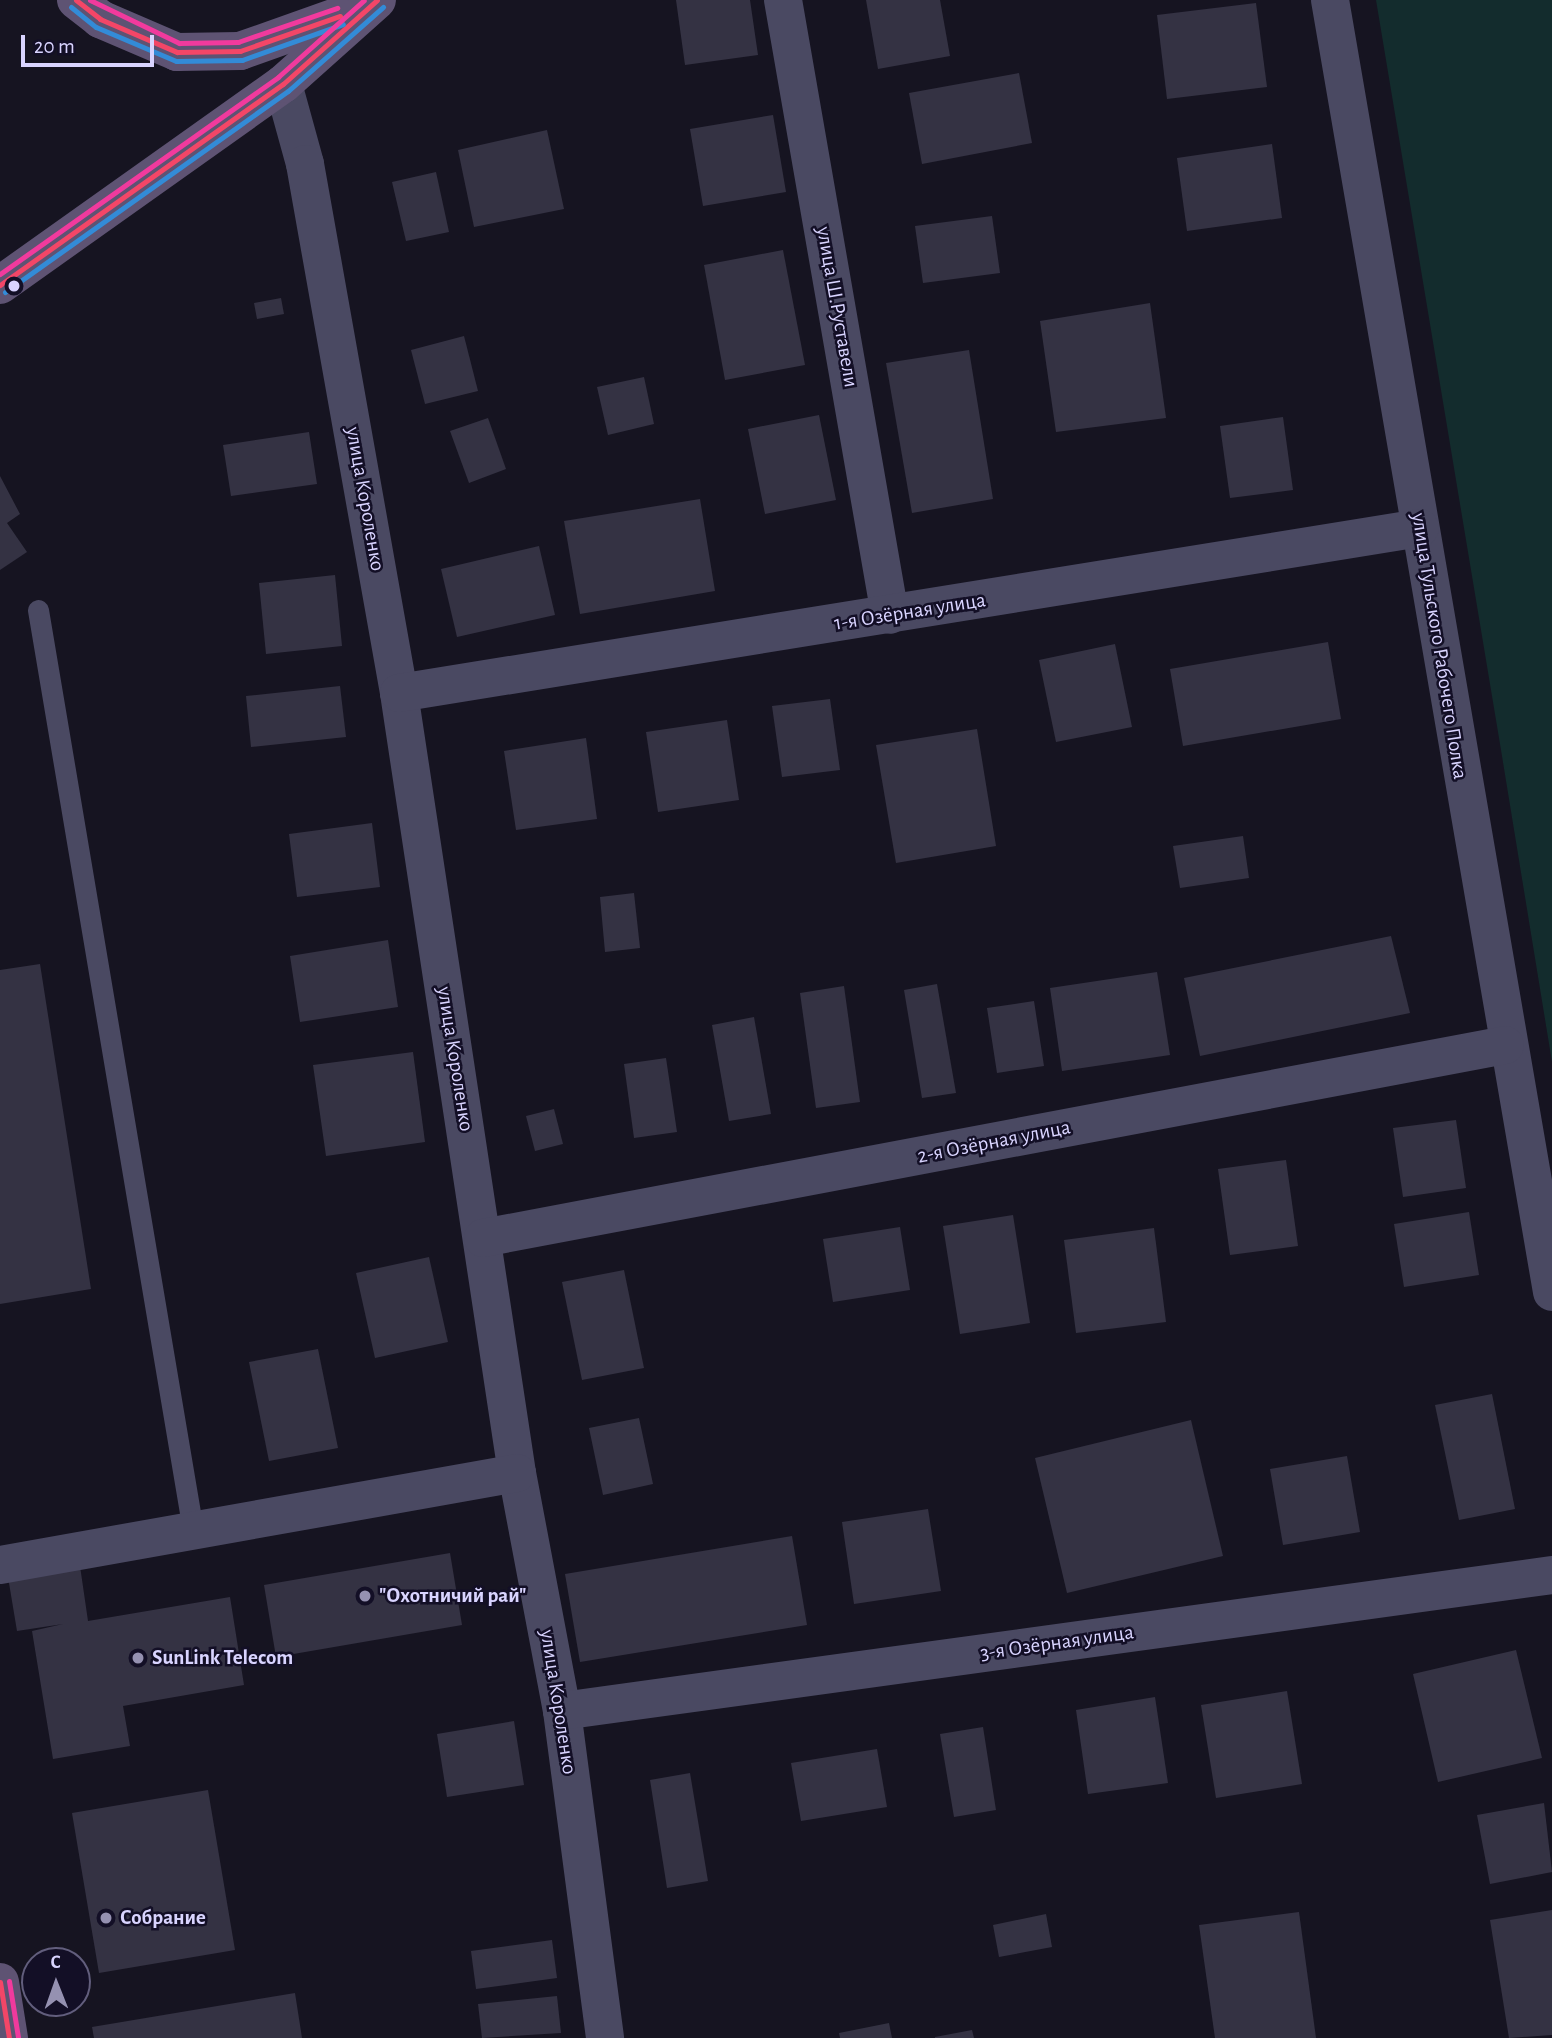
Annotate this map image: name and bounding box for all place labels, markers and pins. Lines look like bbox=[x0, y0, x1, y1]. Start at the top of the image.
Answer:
unlabelled marker bbox=[7, 279, 21, 293]
place label: "Охотничий рай" bbox=[379, 1583, 527, 1609]
marker: "Охотничий рай" bbox=[357, 1588, 373, 1604]
place label: SunLink Telecom bbox=[152, 1645, 293, 1671]
marker: SunLink Telecom bbox=[130, 1650, 146, 1666]
place label: Собрание bbox=[120, 1905, 206, 1931]
marker: Собрание bbox=[98, 1910, 114, 1926]

